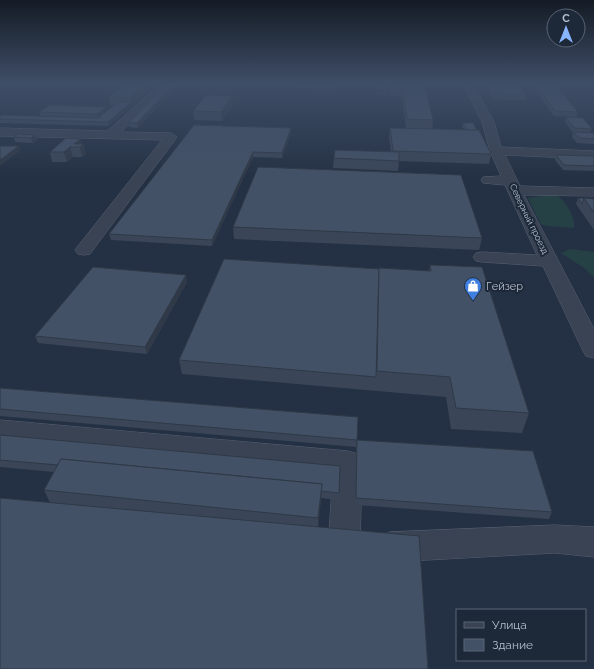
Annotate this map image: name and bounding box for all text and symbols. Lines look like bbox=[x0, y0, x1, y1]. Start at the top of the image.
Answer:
north arrow bbox=[546, 8, 586, 48]
text: С bbox=[562, 12, 570, 25]
street label: Северный проезд bbox=[508, 182, 550, 256]
shop icon: Гейзер bbox=[463, 276, 483, 301]
place label: Гейзер bbox=[486, 280, 523, 293]
legend bbox=[456, 609, 586, 661]
text: Улица bbox=[492, 618, 527, 632]
text: Здание bbox=[492, 638, 533, 652]

